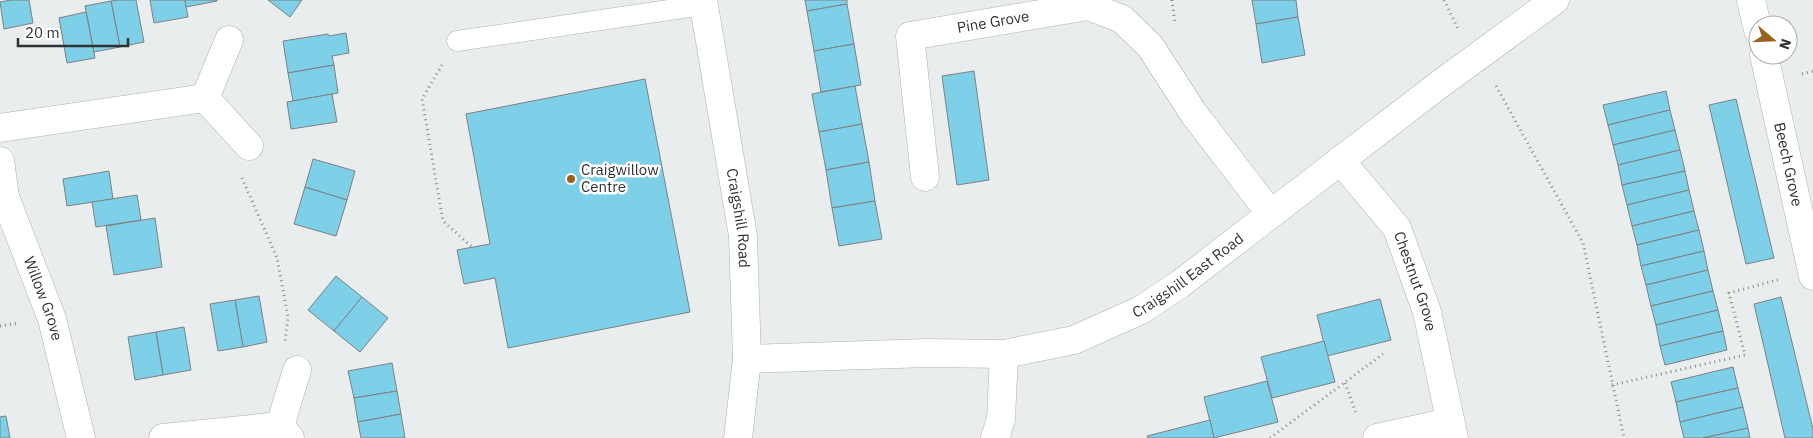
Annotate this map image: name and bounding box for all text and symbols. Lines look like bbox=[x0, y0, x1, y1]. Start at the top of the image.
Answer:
street label: Pine Grove bbox=[955, 6, 1030, 37]
scale bar bbox=[18, 15, 128, 47]
north arrow bbox=[1748, 15, 1798, 65]
text: 20 m bbox=[25, 23, 60, 42]
text: N bbox=[1775, 37, 1795, 52]
street label: Beech Grove bbox=[1770, 120, 1807, 208]
place label: Craigwillow Centre bbox=[581, 160, 659, 196]
street label: Craigshill Road bbox=[723, 167, 754, 268]
marker: Craigwillow Centre bbox=[565, 173, 577, 185]
street label: Craigshill East Road bbox=[1129, 229, 1247, 322]
street label: Chestnut Grove bbox=[1390, 229, 1441, 333]
street label: Willow Grove bbox=[20, 254, 67, 343]

